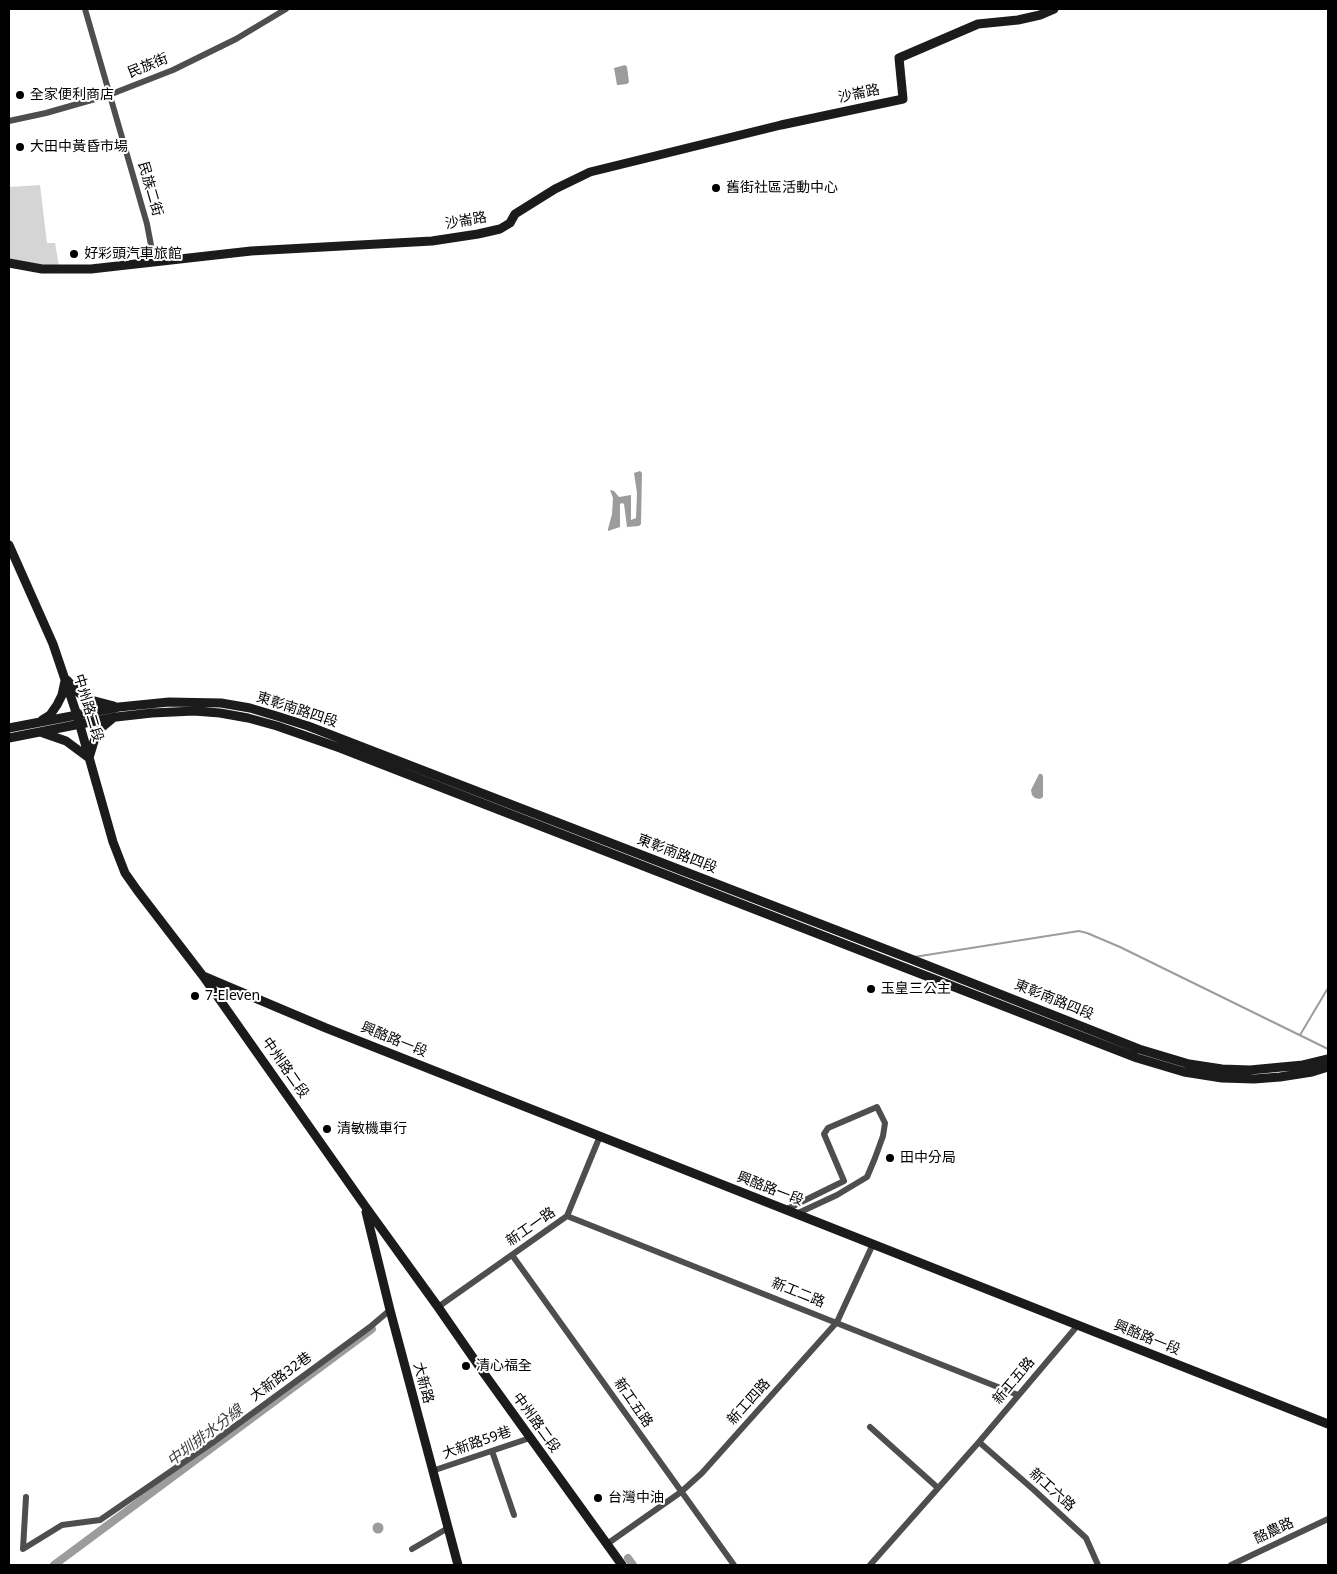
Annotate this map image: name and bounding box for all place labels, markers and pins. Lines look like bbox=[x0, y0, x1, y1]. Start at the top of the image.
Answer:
place label: 全家便利商店 bbox=[30, 87, 114, 103]
marker: 全家便利商店 bbox=[14, 89, 26, 101]
place label: 大田中黃昏市場 bbox=[30, 139, 128, 155]
marker: 大田中黃昏市場 bbox=[14, 141, 26, 153]
place label: 舊街社區活動中心 bbox=[726, 180, 838, 196]
marker: 舊街社區活動中心 bbox=[710, 182, 722, 194]
place label: 好彩頭汽車旅館 bbox=[84, 246, 182, 262]
marker: 好彩頭汽車旅館 bbox=[68, 248, 80, 260]
place label: 玉皇三公主 bbox=[881, 981, 951, 997]
marker: 玉皇三公主 bbox=[865, 983, 877, 995]
place label: 7-Eleven bbox=[205, 988, 260, 1004]
marker: 7-Eleven bbox=[189, 990, 201, 1002]
place label: 清敏機車行 bbox=[337, 1121, 407, 1137]
marker: 清敏機車行 bbox=[321, 1123, 333, 1135]
place label: 田中分局 bbox=[900, 1150, 956, 1166]
marker: 田中分局 bbox=[884, 1152, 896, 1164]
place label: 清心福全 bbox=[476, 1358, 532, 1374]
marker: 清心福全 bbox=[460, 1360, 472, 1372]
place label: 台灣中油 bbox=[608, 1490, 664, 1506]
marker: 台灣中油 bbox=[592, 1492, 604, 1504]

